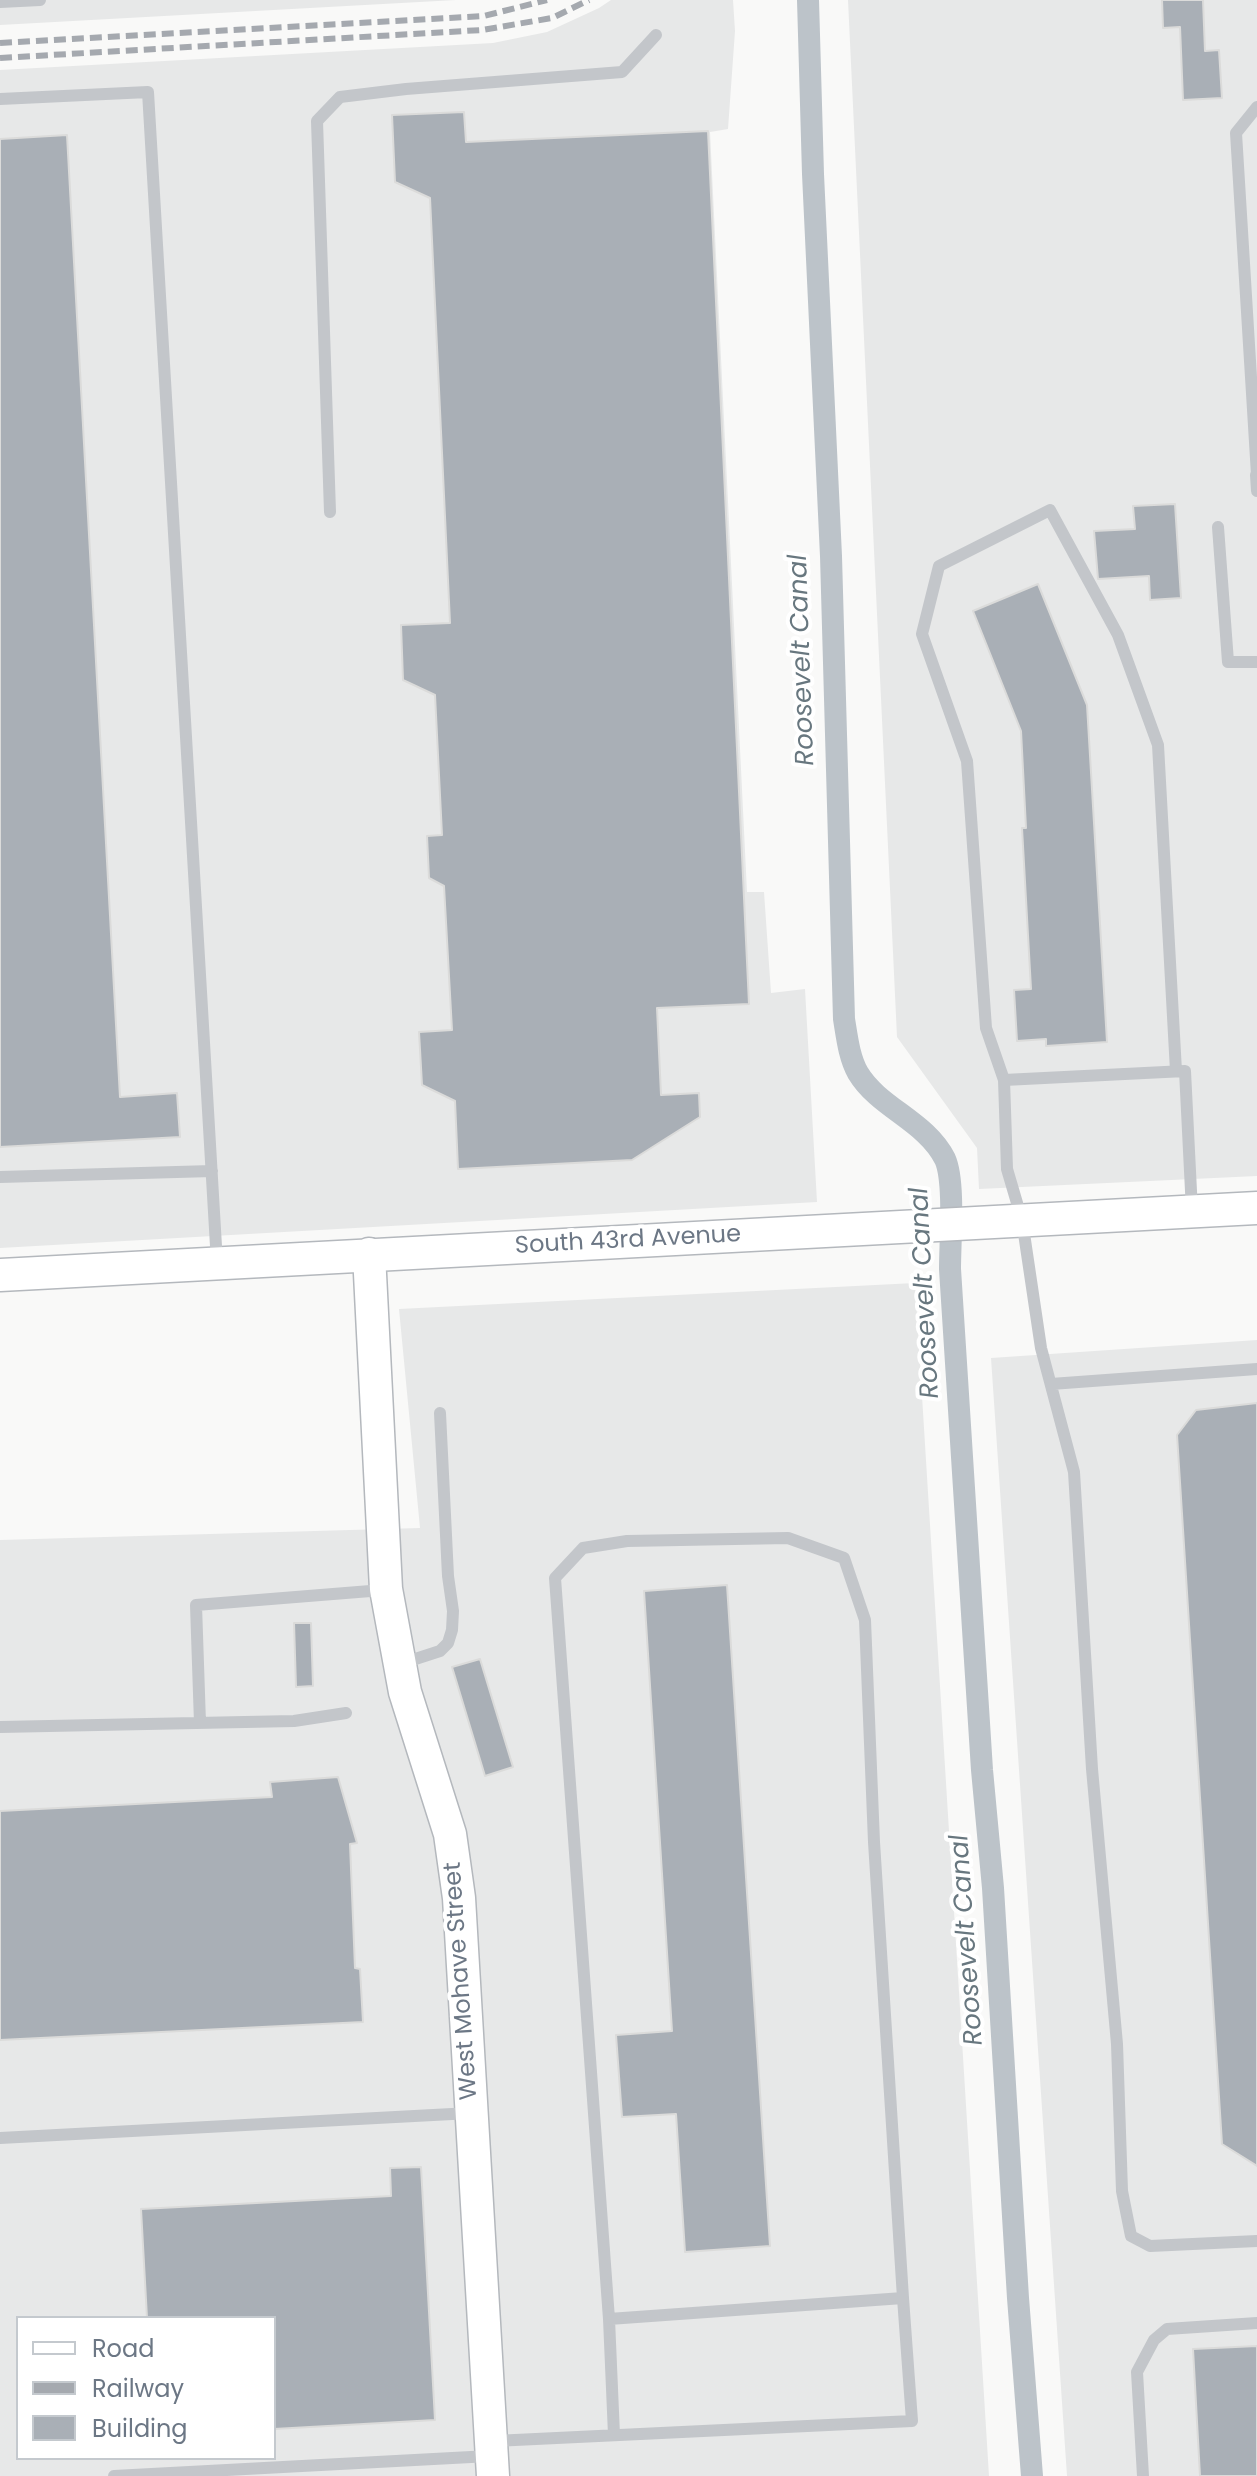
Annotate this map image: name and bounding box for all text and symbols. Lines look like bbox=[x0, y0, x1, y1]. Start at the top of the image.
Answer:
water label: Roosevelt Canal bbox=[784, 554, 822, 766]
water label: Roosevelt Canal bbox=[905, 1187, 947, 1399]
street label: South 43rd Avenue bbox=[514, 1221, 742, 1261]
water label: Roosevelt Canal bbox=[945, 1833, 991, 2047]
street label: West Mohave Street bbox=[439, 1861, 485, 2101]
legend bbox=[16, 2316, 276, 2460]
text: Road bbox=[92, 2332, 154, 2365]
text: Railway bbox=[92, 2372, 184, 2405]
text: Building bbox=[92, 2412, 188, 2445]

